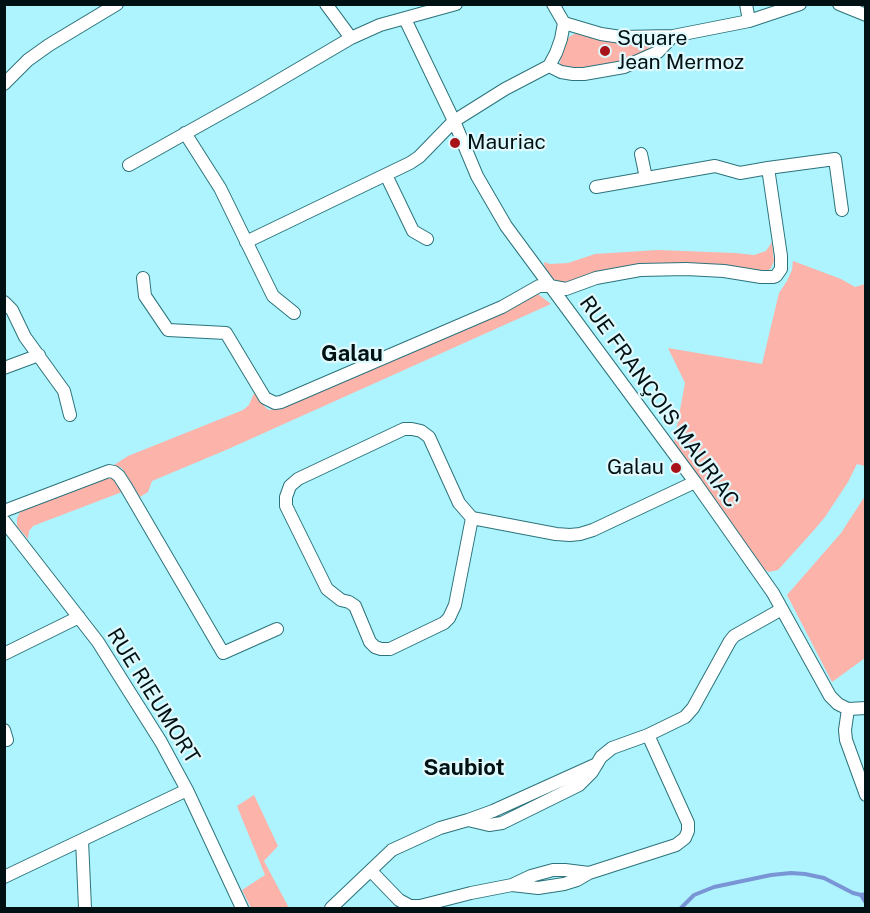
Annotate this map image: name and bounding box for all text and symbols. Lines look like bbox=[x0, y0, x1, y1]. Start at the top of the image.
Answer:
place label: Square Jean Mermoz bbox=[617, 26, 744, 76]
marker: Square Jean Mermoz bbox=[598, 44, 612, 58]
place label: Mauriac bbox=[467, 130, 546, 156]
marker: Mauriac bbox=[448, 136, 462, 150]
street label: RUE FRANÇOIS MAURIAC bbox=[574, 291, 744, 513]
district label: Galau bbox=[321, 341, 383, 367]
place label: Galau bbox=[607, 455, 664, 481]
marker: Galau bbox=[669, 461, 683, 475]
street label: RUE RIEUMORT bbox=[101, 624, 205, 768]
district label: Saubiot bbox=[423, 755, 505, 781]

